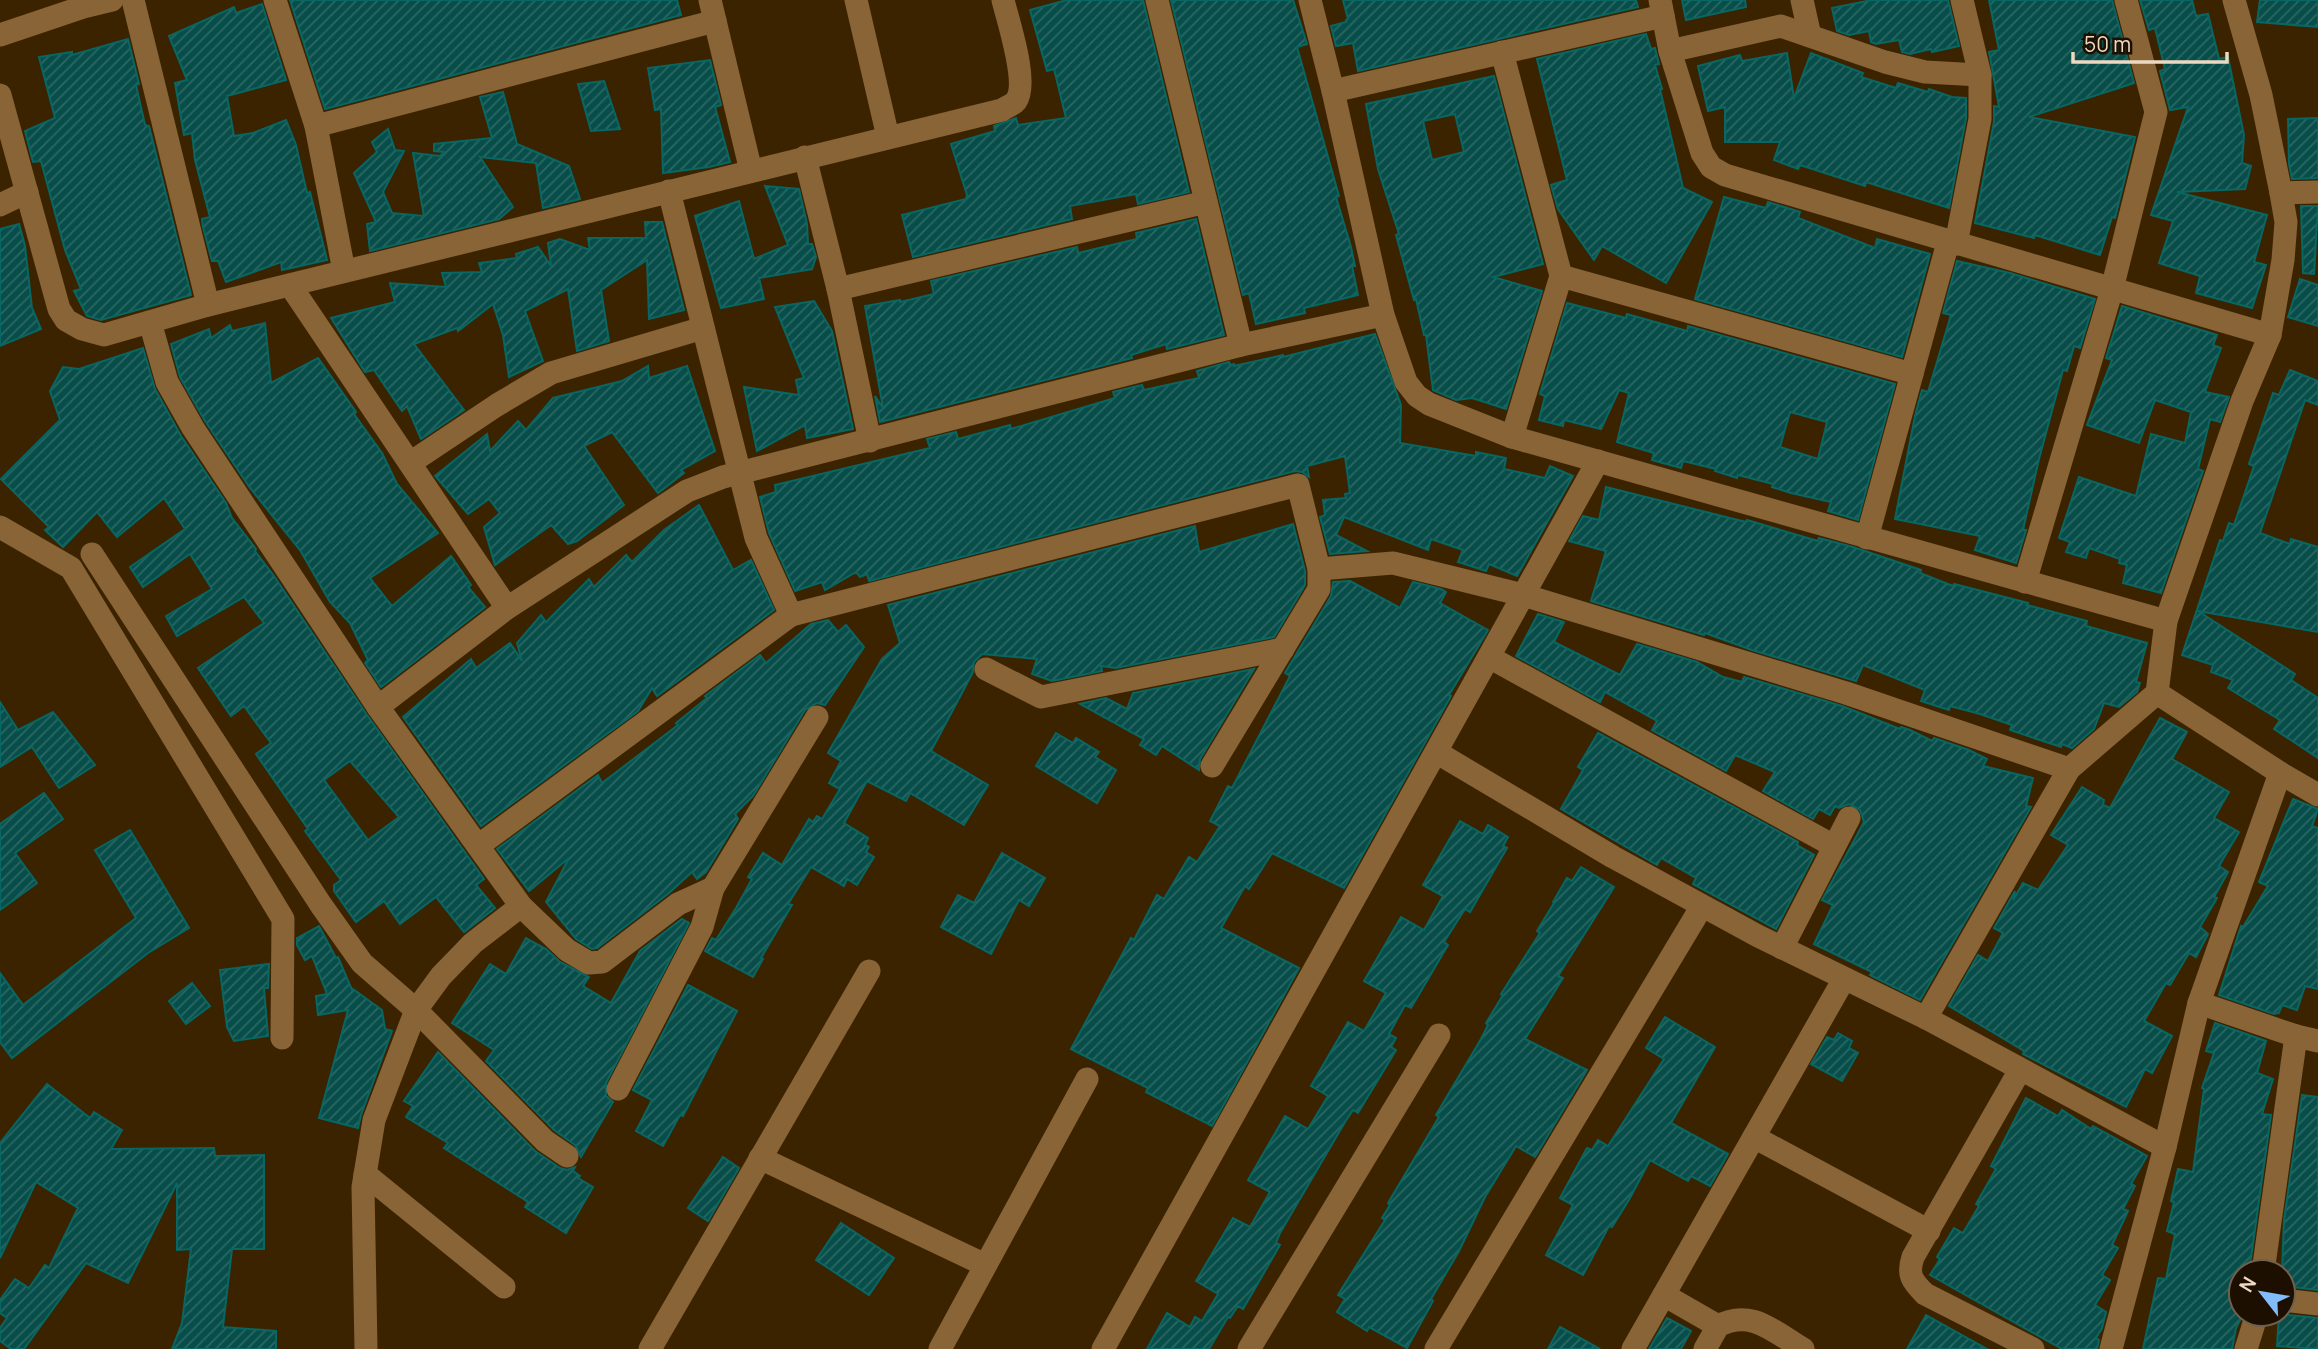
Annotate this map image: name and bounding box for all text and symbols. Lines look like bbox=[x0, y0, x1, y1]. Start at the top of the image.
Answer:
scale bar bbox=[2073, 21, 2227, 65]
text: 50 m bbox=[2084, 30, 2131, 58]
north arrow bbox=[2227, 1258, 2297, 1328]
text: N bbox=[2233, 1272, 2262, 1297]

